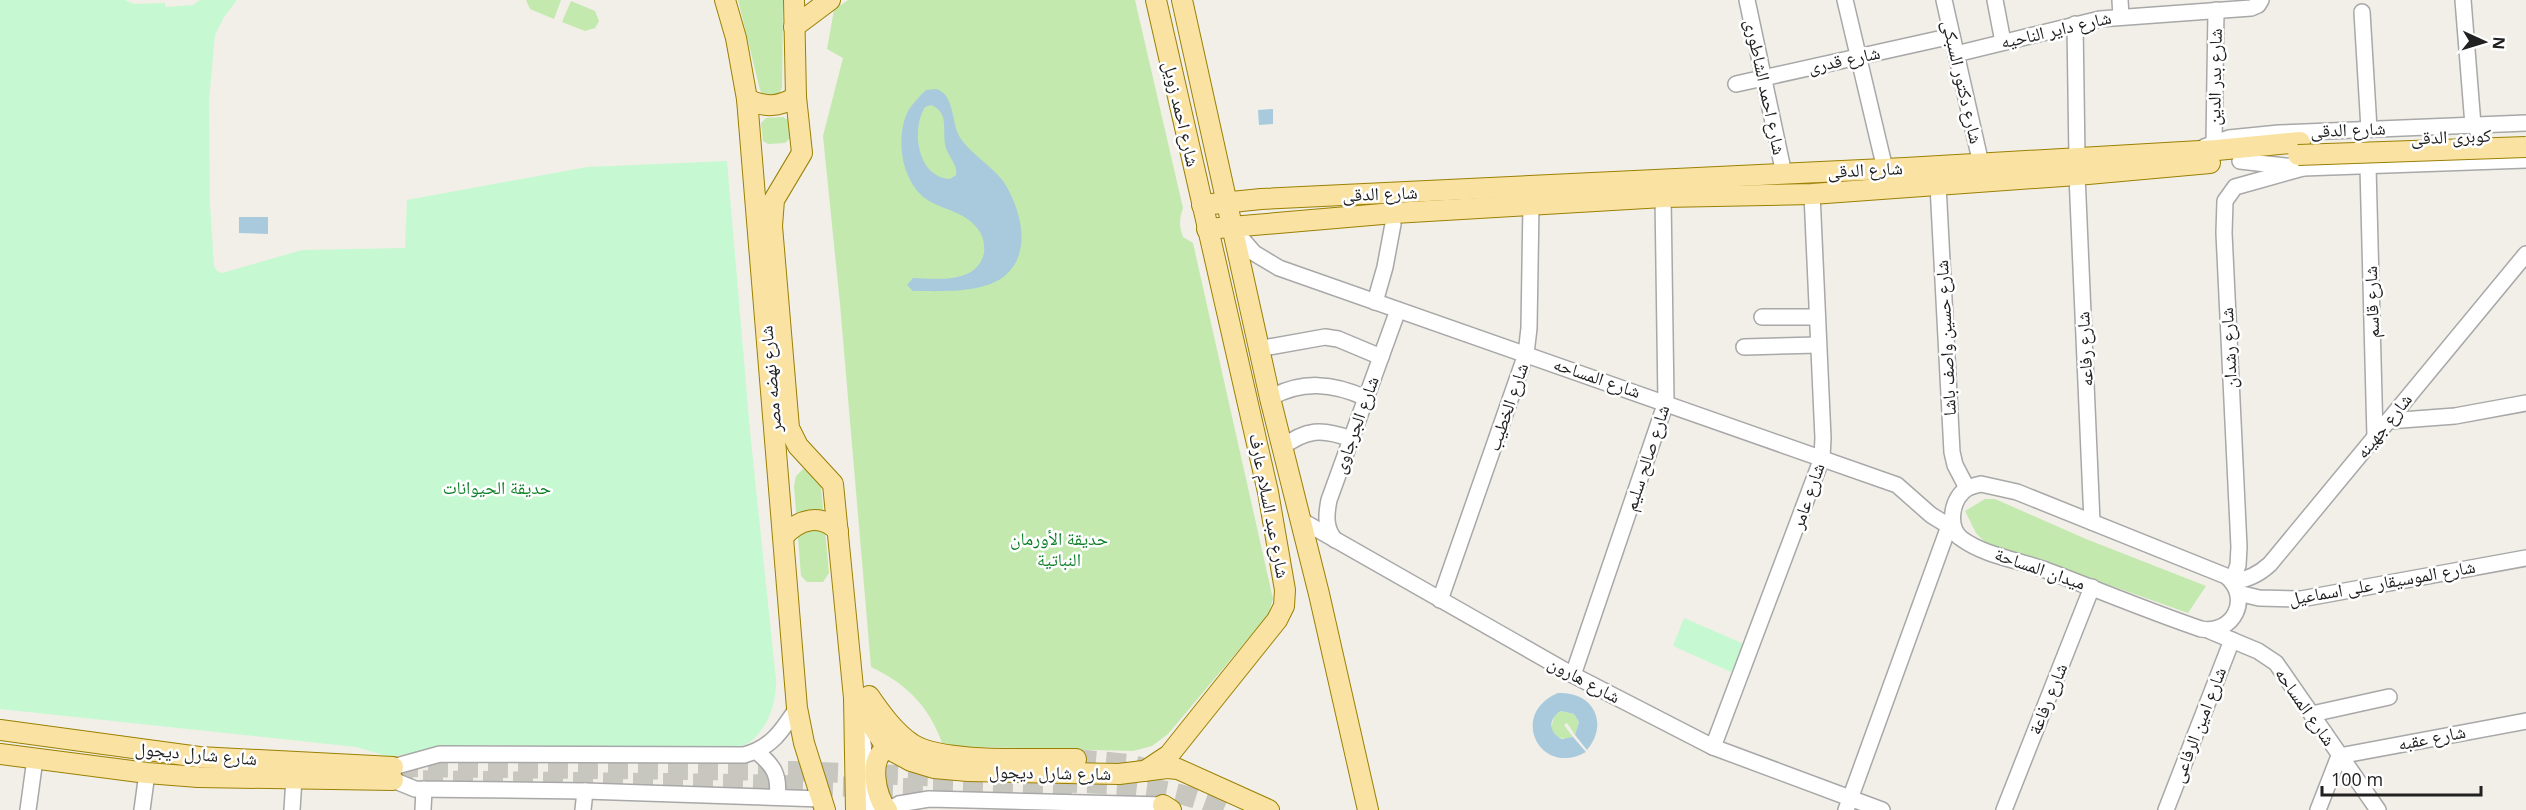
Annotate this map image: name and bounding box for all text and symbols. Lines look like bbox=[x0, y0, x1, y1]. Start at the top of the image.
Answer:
street label: شارع داير الناحيه bbox=[1998, 5, 2113, 53]
north arrow bbox=[2454, 12, 2514, 72]
street label: شارع احمد الشاطورى bbox=[1740, 17, 1792, 157]
street label: شارع دكتور السبكى bbox=[1937, 18, 1989, 146]
street label: شارع بدر الدين bbox=[2201, 28, 2227, 126]
text: N bbox=[2488, 36, 2510, 50]
street label: شارع قدرى bbox=[1806, 40, 1882, 78]
street label: شارع احمد زويل bbox=[1158, 59, 1206, 169]
street label: شارع الدقى bbox=[2310, 116, 2386, 142]
street label: كوبرى الدقى bbox=[2410, 123, 2492, 149]
street label: شارع الدقى bbox=[1827, 155, 1903, 183]
street label: شارع الدقى bbox=[1342, 180, 1418, 206]
street label: شارع حسين واصف باشا bbox=[1929, 259, 1961, 417]
street label: شارع قاسم bbox=[2358, 265, 2385, 339]
street label: شارع رشدان bbox=[2214, 307, 2242, 389]
street label: شارع رفاعه bbox=[2070, 311, 2098, 387]
street label: شارع نهضه مصر bbox=[753, 325, 787, 434]
street label: شارع المساحه bbox=[1551, 351, 1644, 403]
street label: شارع الخطيب bbox=[1481, 360, 1533, 454]
street label: شارع الجرجاوى bbox=[1326, 373, 1384, 477]
street label: شارع جهينه bbox=[2350, 388, 2417, 463]
street label: شارع صالح سليم bbox=[1618, 402, 1675, 514]
street label: شارع عبد السلام عارف bbox=[1243, 431, 1296, 580]
street label: شارع عامر bbox=[1784, 460, 1829, 533]
park label: حديقة الحيوانات bbox=[443, 475, 551, 499]
park label: حديقة الأورمان النباتية bbox=[1010, 526, 1108, 571]
street label: ميدان المساحة bbox=[1992, 541, 2089, 595]
street label: شارع الموسيقار على اسماعيل bbox=[2287, 554, 2477, 610]
street label: شارع هارون bbox=[1544, 650, 1625, 708]
street label: شارع رفاعة bbox=[2022, 659, 2072, 738]
street label: شارع المساحه bbox=[2270, 662, 2342, 750]
street label: شارع امين الرفاعى bbox=[2165, 663, 2231, 786]
street label: شارع عقبه bbox=[2396, 719, 2468, 755]
street label: شارع شارل ديجول bbox=[134, 736, 258, 770]
street label: شارع شارل ديجول bbox=[989, 759, 1111, 785]
scale bar bbox=[2322, 759, 2481, 797]
text: 100 m bbox=[2331, 767, 2383, 791]

